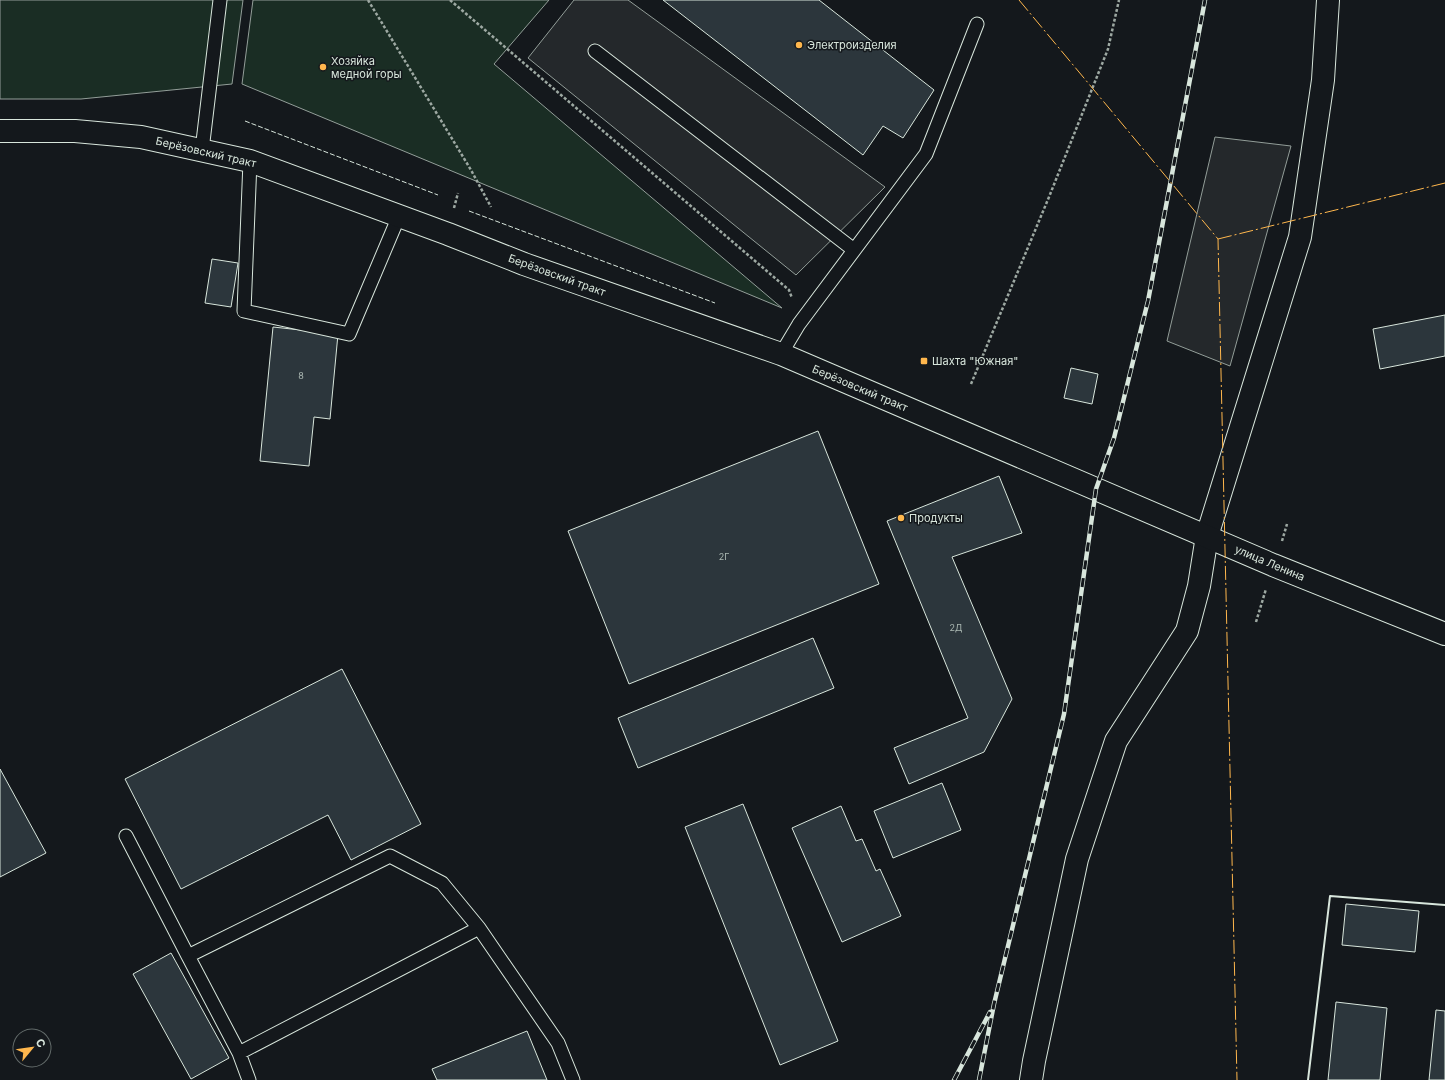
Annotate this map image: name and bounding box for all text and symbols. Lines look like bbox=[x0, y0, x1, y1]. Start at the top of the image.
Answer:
place label: Электроизделия bbox=[807, 38, 897, 52]
marker: Электроизделия bbox=[794, 40, 804, 50]
place label: Хозяйка медной горы bbox=[331, 54, 402, 81]
marker: Хозяйка медной горы bbox=[318, 62, 328, 72]
street label: Берёзовский тракт bbox=[154, 134, 258, 171]
street label: Берёзовский тракт bbox=[506, 251, 608, 299]
place label: Шахта "Южная" bbox=[932, 354, 1018, 368]
marker: Шахта "Южная" bbox=[919, 356, 929, 366]
street label: Берёзовский тракт bbox=[810, 361, 911, 415]
house number: 8 bbox=[298, 370, 304, 381]
place label: Продукты bbox=[909, 511, 963, 525]
marker: Продукты bbox=[896, 513, 906, 523]
street label: улица Ленина bbox=[1233, 542, 1307, 584]
house number: 2Г bbox=[719, 551, 729, 562]
house number: 2Д bbox=[950, 622, 962, 633]
north arrow bbox=[12, 1028, 52, 1068]
text: С bbox=[33, 1036, 49, 1050]

